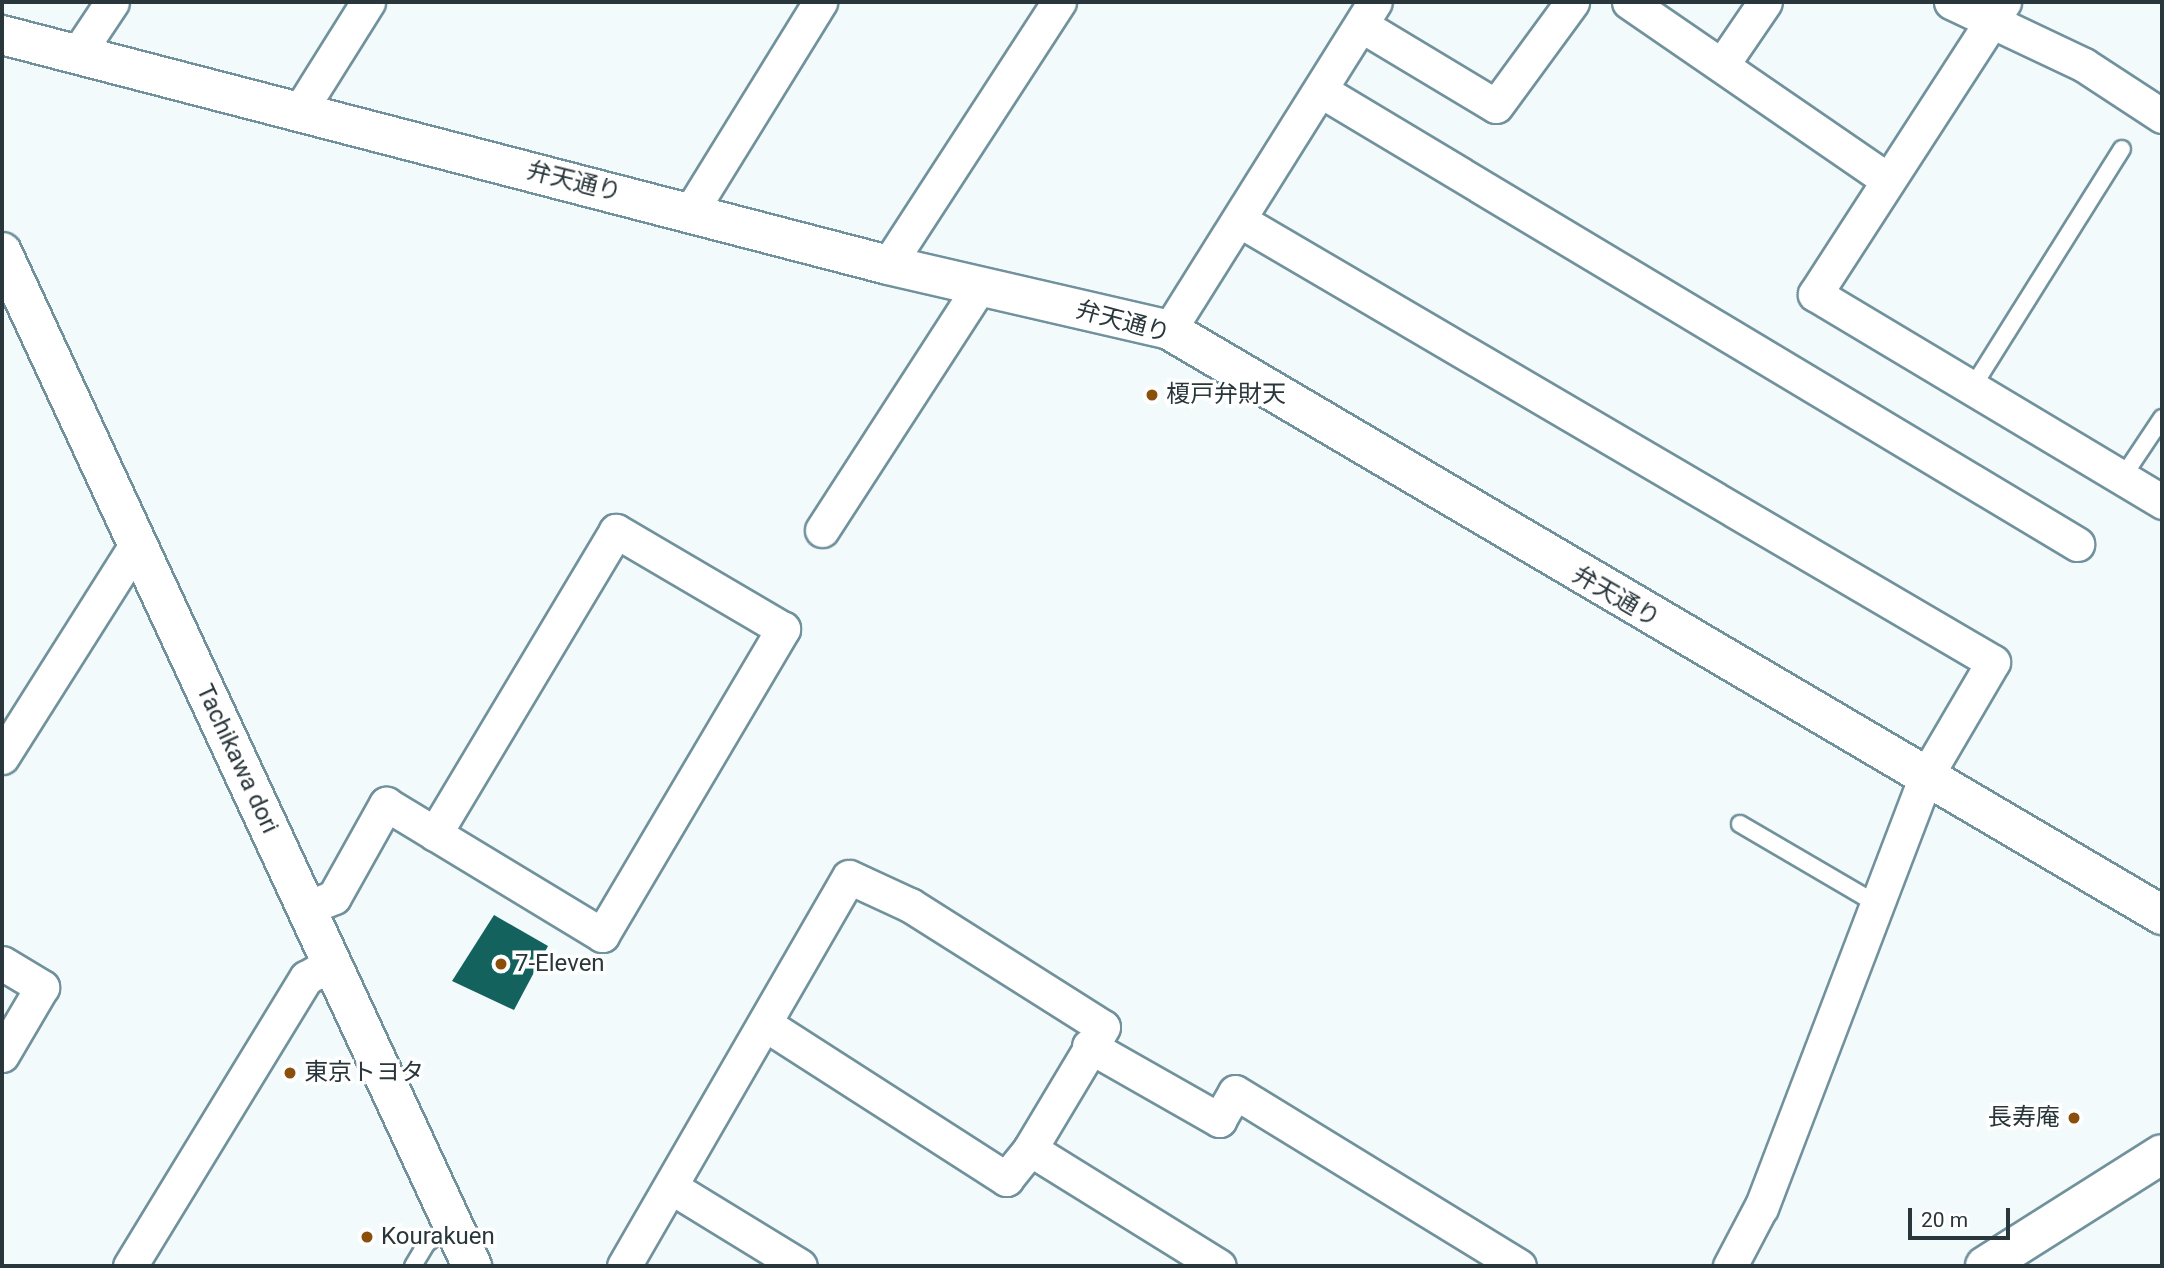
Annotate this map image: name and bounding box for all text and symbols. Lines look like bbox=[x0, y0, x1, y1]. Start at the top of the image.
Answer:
street label: 弁天通り bbox=[524, 156, 624, 208]
street label: 弁天通り bbox=[1073, 296, 1173, 348]
place label: 榎戸弁財天 bbox=[1166, 381, 1286, 409]
marker: 榎戸弁財天 bbox=[1144, 387, 1160, 403]
street label: 弁天通り bbox=[1567, 561, 1665, 633]
street label: Tachikawa dori bbox=[190, 680, 284, 838]
place label: 7-Eleven bbox=[515, 950, 605, 978]
marker: 7-Eleven bbox=[493, 956, 509, 972]
place label: 東京トヨタ bbox=[304, 1059, 424, 1087]
marker: 東京トヨタ bbox=[282, 1065, 298, 1081]
place label: 長寿庵 bbox=[1988, 1104, 2060, 1132]
marker: 長寿庵 bbox=[2066, 1110, 2082, 1126]
scale bar bbox=[1912, 1194, 2014, 1238]
text: 20 m bbox=[1921, 1208, 1968, 1232]
place label: Kourakuen bbox=[381, 1223, 495, 1251]
marker: Kourakuen bbox=[359, 1229, 375, 1245]

